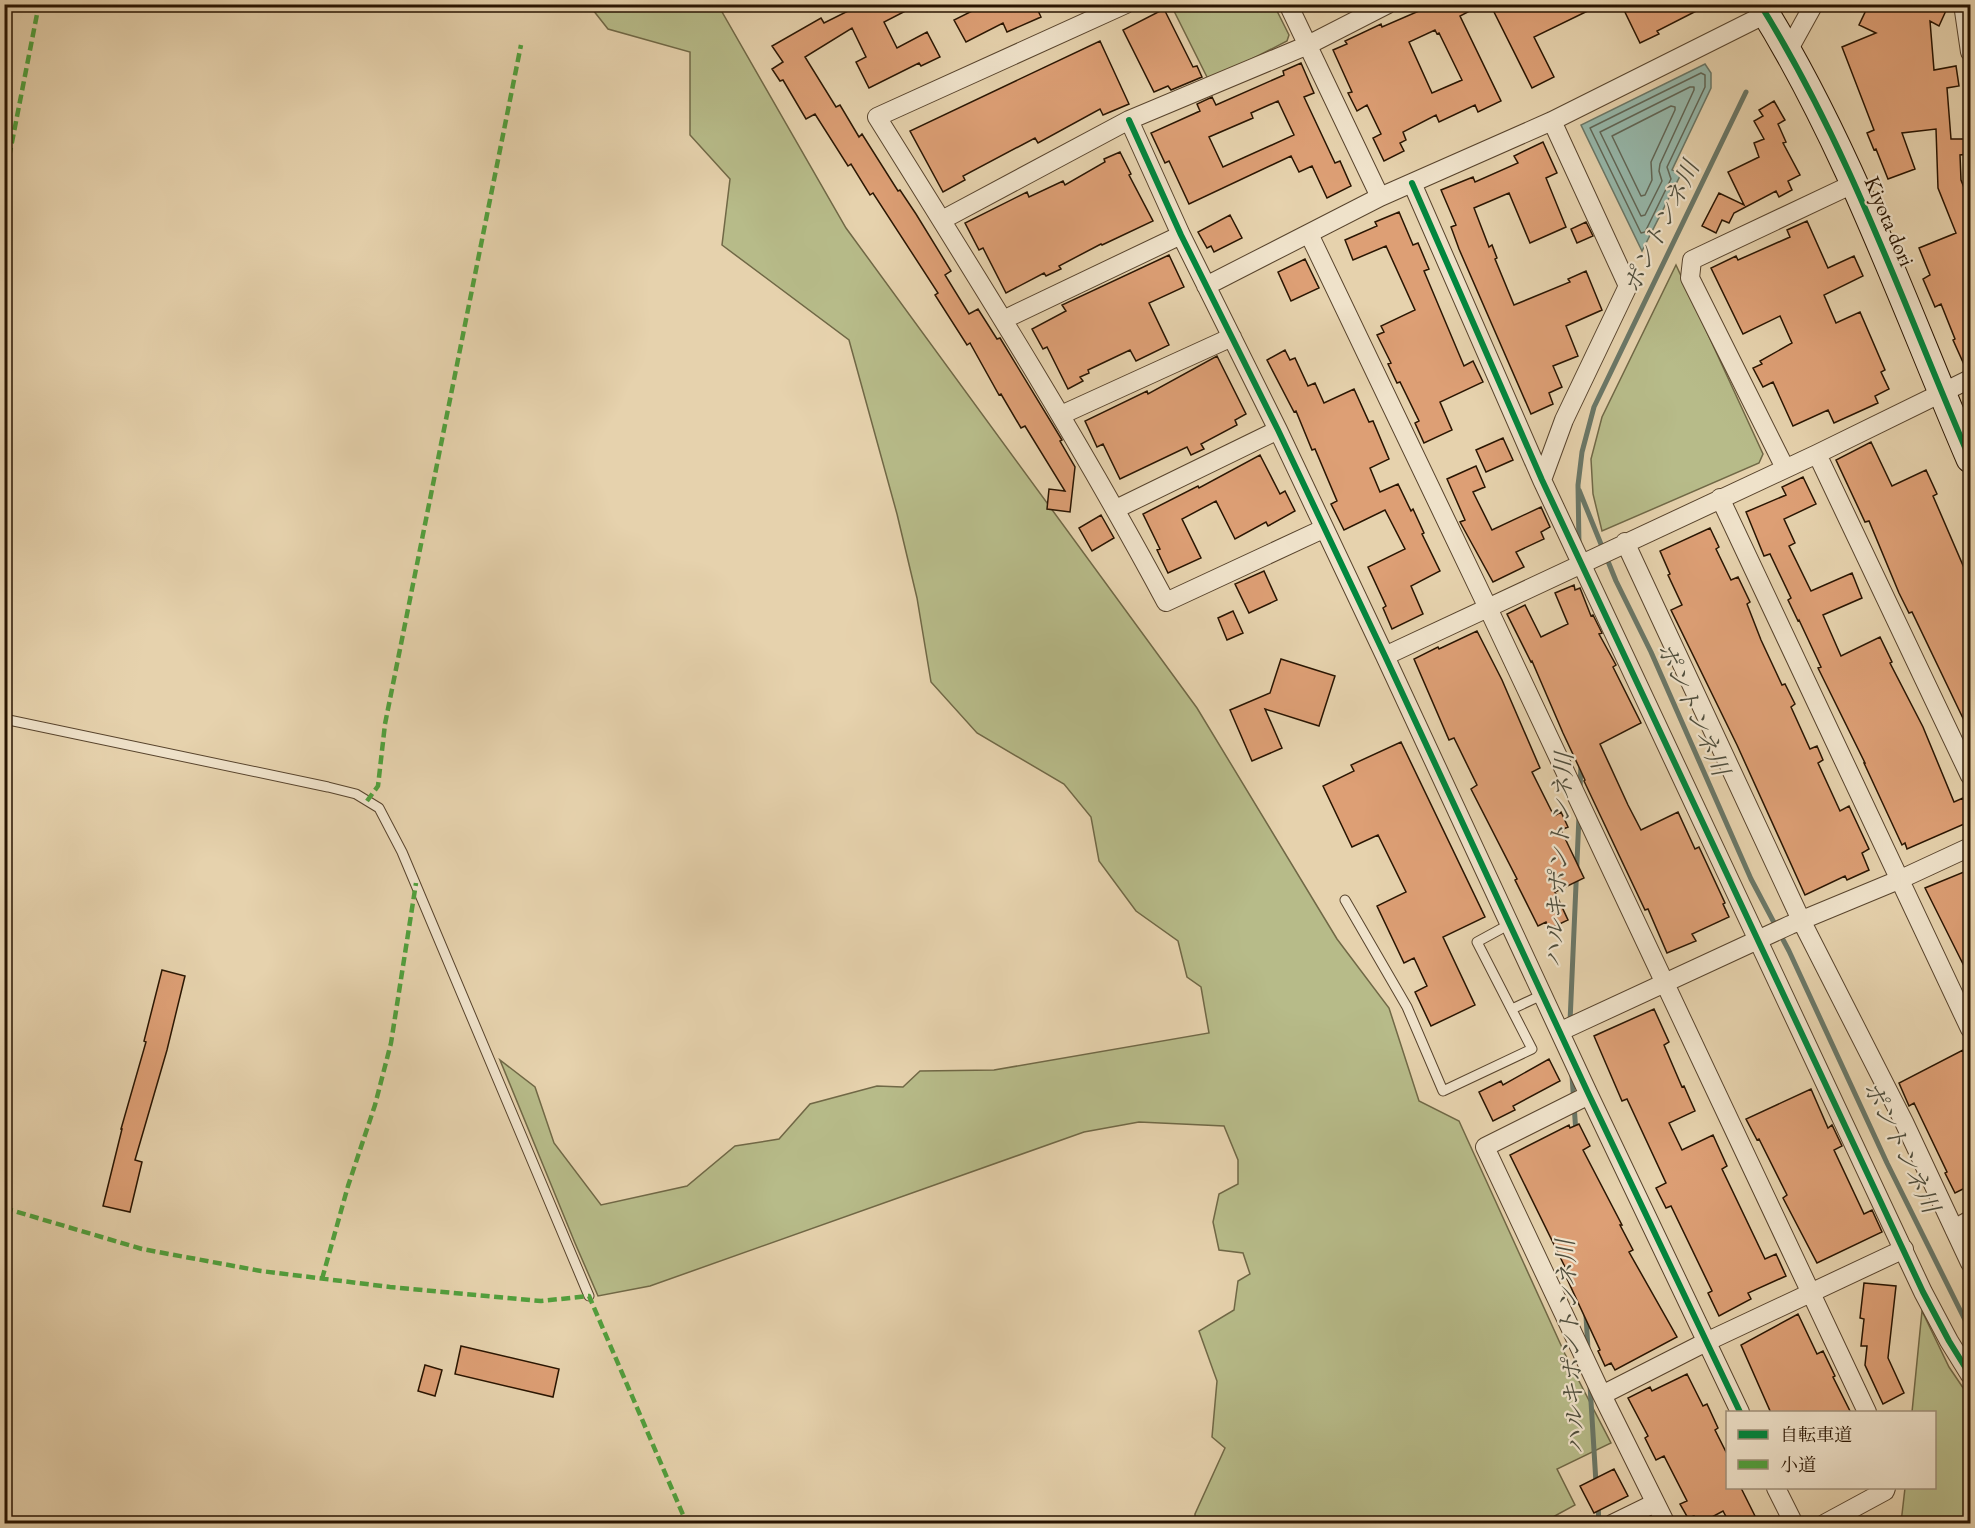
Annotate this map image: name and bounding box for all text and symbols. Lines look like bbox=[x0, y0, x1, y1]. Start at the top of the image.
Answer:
water label: ポントンネ川 bbox=[1615, 153, 1707, 298]
street label: Kiyota dori bbox=[1858, 172, 1921, 271]
water label: ポントンネ川 bbox=[1650, 637, 1738, 783]
water label: ハルキポントンネ川 bbox=[1537, 749, 1580, 968]
water label: ポントンネ川 bbox=[1856, 1076, 1948, 1221]
water label: ハルキポントンネ川 bbox=[1549, 1236, 1592, 1455]
legend bbox=[1726, 1411, 1936, 1489]
text: 自転車道 bbox=[1780, 1423, 1852, 1446]
text: 小道 bbox=[1780, 1453, 1816, 1476]

